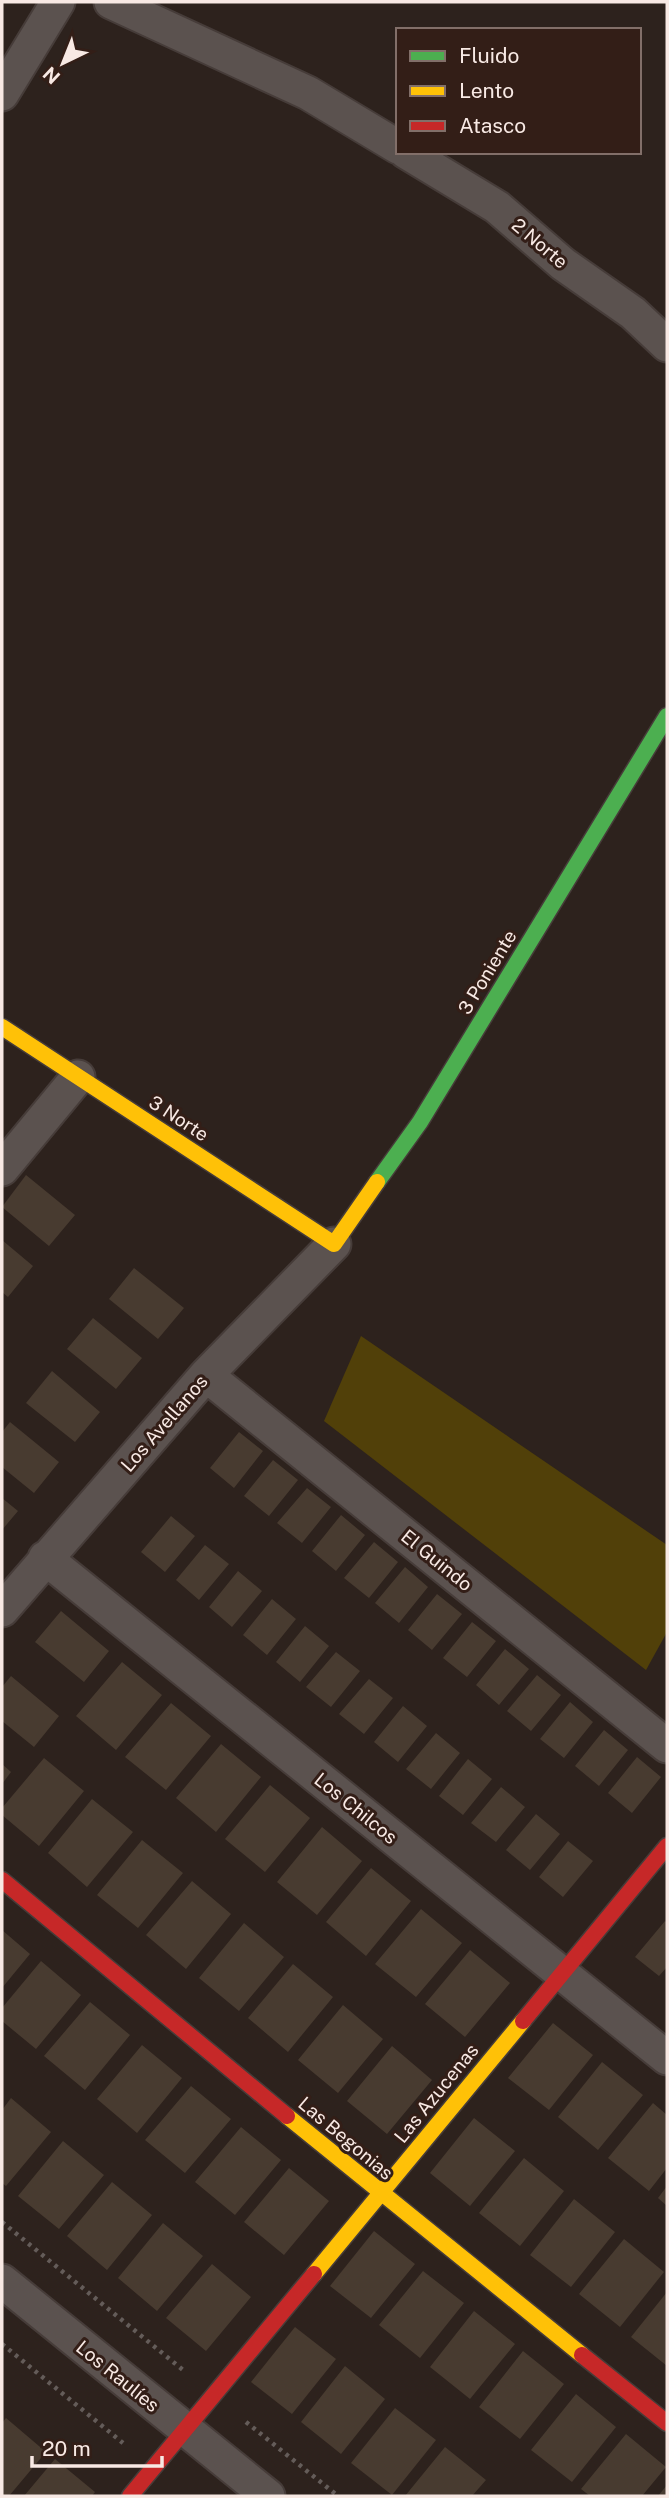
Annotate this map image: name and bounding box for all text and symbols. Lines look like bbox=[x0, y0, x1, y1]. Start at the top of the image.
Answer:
north arrow bbox=[28, 28, 98, 98]
legend bbox=[396, 28, 641, 154]
text: Fluido bbox=[459, 43, 519, 68]
text: N bbox=[38, 62, 64, 89]
text: Lento bbox=[459, 78, 514, 103]
text: Atasco bbox=[459, 113, 526, 138]
street label: 2 Norte bbox=[508, 213, 572, 273]
street label: 3 Poniente bbox=[453, 926, 521, 1018]
street label: 3 Norte bbox=[145, 1091, 213, 1145]
street label: Los Avellanos bbox=[116, 1370, 212, 1476]
street label: El Guindo bbox=[397, 1525, 477, 1595]
street label: Los Chilcos bbox=[310, 1768, 402, 1848]
street label: Las Azucenas bbox=[389, 2039, 483, 2147]
street label: Las Begonias bbox=[294, 2092, 398, 2184]
street label: Los Raulíes bbox=[72, 2336, 164, 2416]
scale bar bbox=[32, 2424, 161, 2468]
text: 20 m bbox=[42, 2436, 91, 2461]

